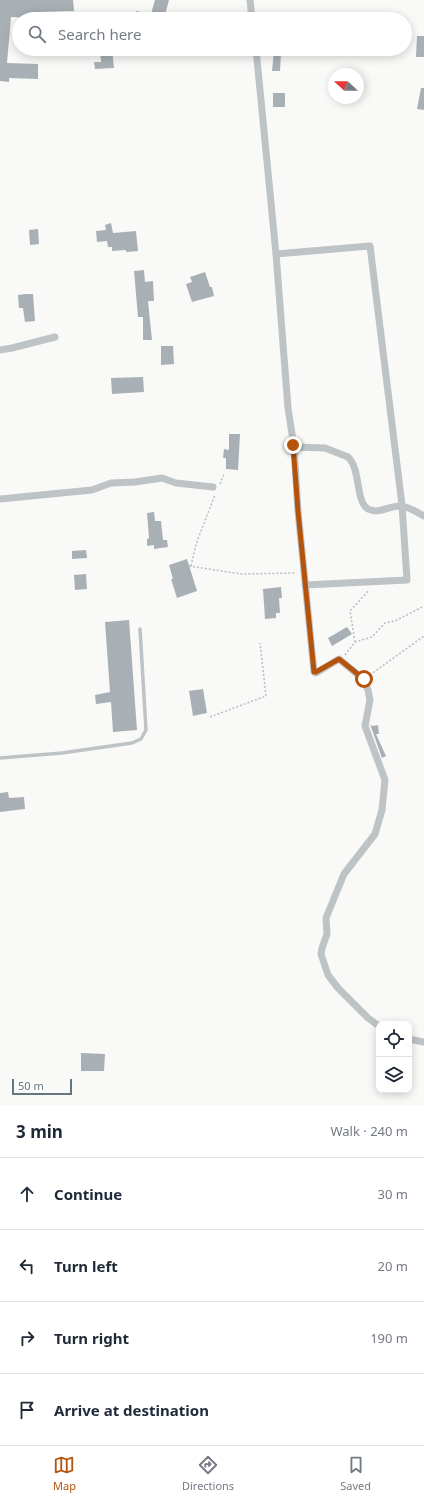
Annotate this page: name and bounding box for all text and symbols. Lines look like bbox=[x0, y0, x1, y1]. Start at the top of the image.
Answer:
search box bbox=[12, 12, 412, 56]
icon: search bbox=[26, 23, 48, 45]
text: Search here bbox=[58, 24, 141, 44]
north arrow bbox=[328, 68, 364, 104]
route end bbox=[284, 436, 302, 454]
route start bbox=[355, 670, 373, 688]
map controls bbox=[376, 1021, 412, 1093]
button: locate bbox=[376, 1021, 412, 1057]
button: layers bbox=[376, 1057, 412, 1093]
scale bar bbox=[12, 1077, 72, 1096]
text: 50 m bbox=[18, 1078, 44, 1093]
text: 3 min bbox=[16, 1120, 63, 1143]
text: Walk · 240 m bbox=[330, 1122, 408, 1140]
icon: ahead bbox=[16, 1183, 38, 1205]
text: Continue bbox=[54, 1184, 122, 1204]
text: 30 m bbox=[378, 1185, 408, 1203]
icon: left bbox=[16, 1255, 38, 1277]
text: Turn left bbox=[54, 1256, 118, 1276]
text: 20 m bbox=[378, 1257, 408, 1275]
icon: right bbox=[16, 1327, 38, 1349]
text: Turn right bbox=[54, 1328, 129, 1348]
text: 190 m bbox=[370, 1329, 408, 1347]
icon: arrive bbox=[16, 1399, 38, 1421]
text: Arrive at destination bbox=[54, 1400, 209, 1420]
tab: Map bbox=[53, 1454, 76, 1493]
tab: Directions bbox=[182, 1454, 234, 1493]
tab: Saved bbox=[340, 1454, 371, 1493]

